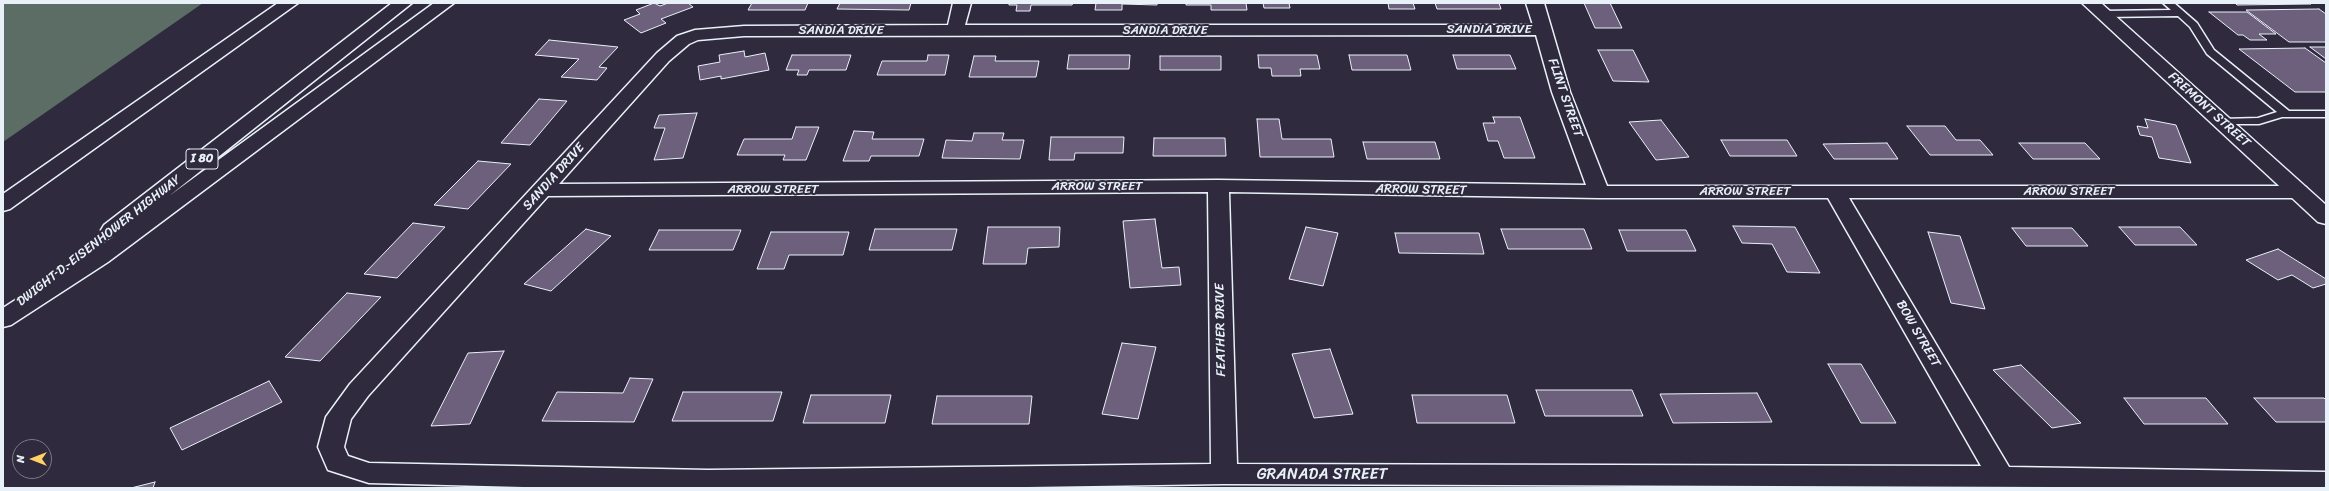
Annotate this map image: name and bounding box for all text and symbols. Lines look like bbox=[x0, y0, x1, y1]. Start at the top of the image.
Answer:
street label: SANDIA DRIVE bbox=[1446, 22, 1532, 38]
street label: SANDIA DRIVE bbox=[798, 23, 884, 39]
street label: SANDIA DRIVE bbox=[1122, 23, 1208, 39]
street label: FLINT STREET bbox=[1544, 56, 1586, 140]
street label: FREMONT STREET bbox=[2165, 69, 2253, 151]
street label: SANDIA DRIVE bbox=[520, 140, 588, 214]
road number: I 80 bbox=[186, 149, 218, 169]
street label: DWIGHT D. EISENHOWER HIGHWAY bbox=[14, 172, 184, 310]
street label: ARROW STREET bbox=[1052, 179, 1142, 195]
street label: ARROW STREET bbox=[1375, 181, 1467, 199]
street label: ARROW STREET bbox=[728, 182, 818, 198]
street label: ARROW STREET bbox=[1700, 184, 1790, 200]
street label: ARROW STREET bbox=[2024, 184, 2114, 200]
street label: FEATHER DRIVE bbox=[1212, 283, 1230, 377]
street label: BOW STREET bbox=[1893, 298, 1943, 370]
north arrow bbox=[12, 439, 52, 479]
text: N bbox=[11, 455, 30, 463]
street label: GRANADA STREET bbox=[1257, 465, 1387, 485]

